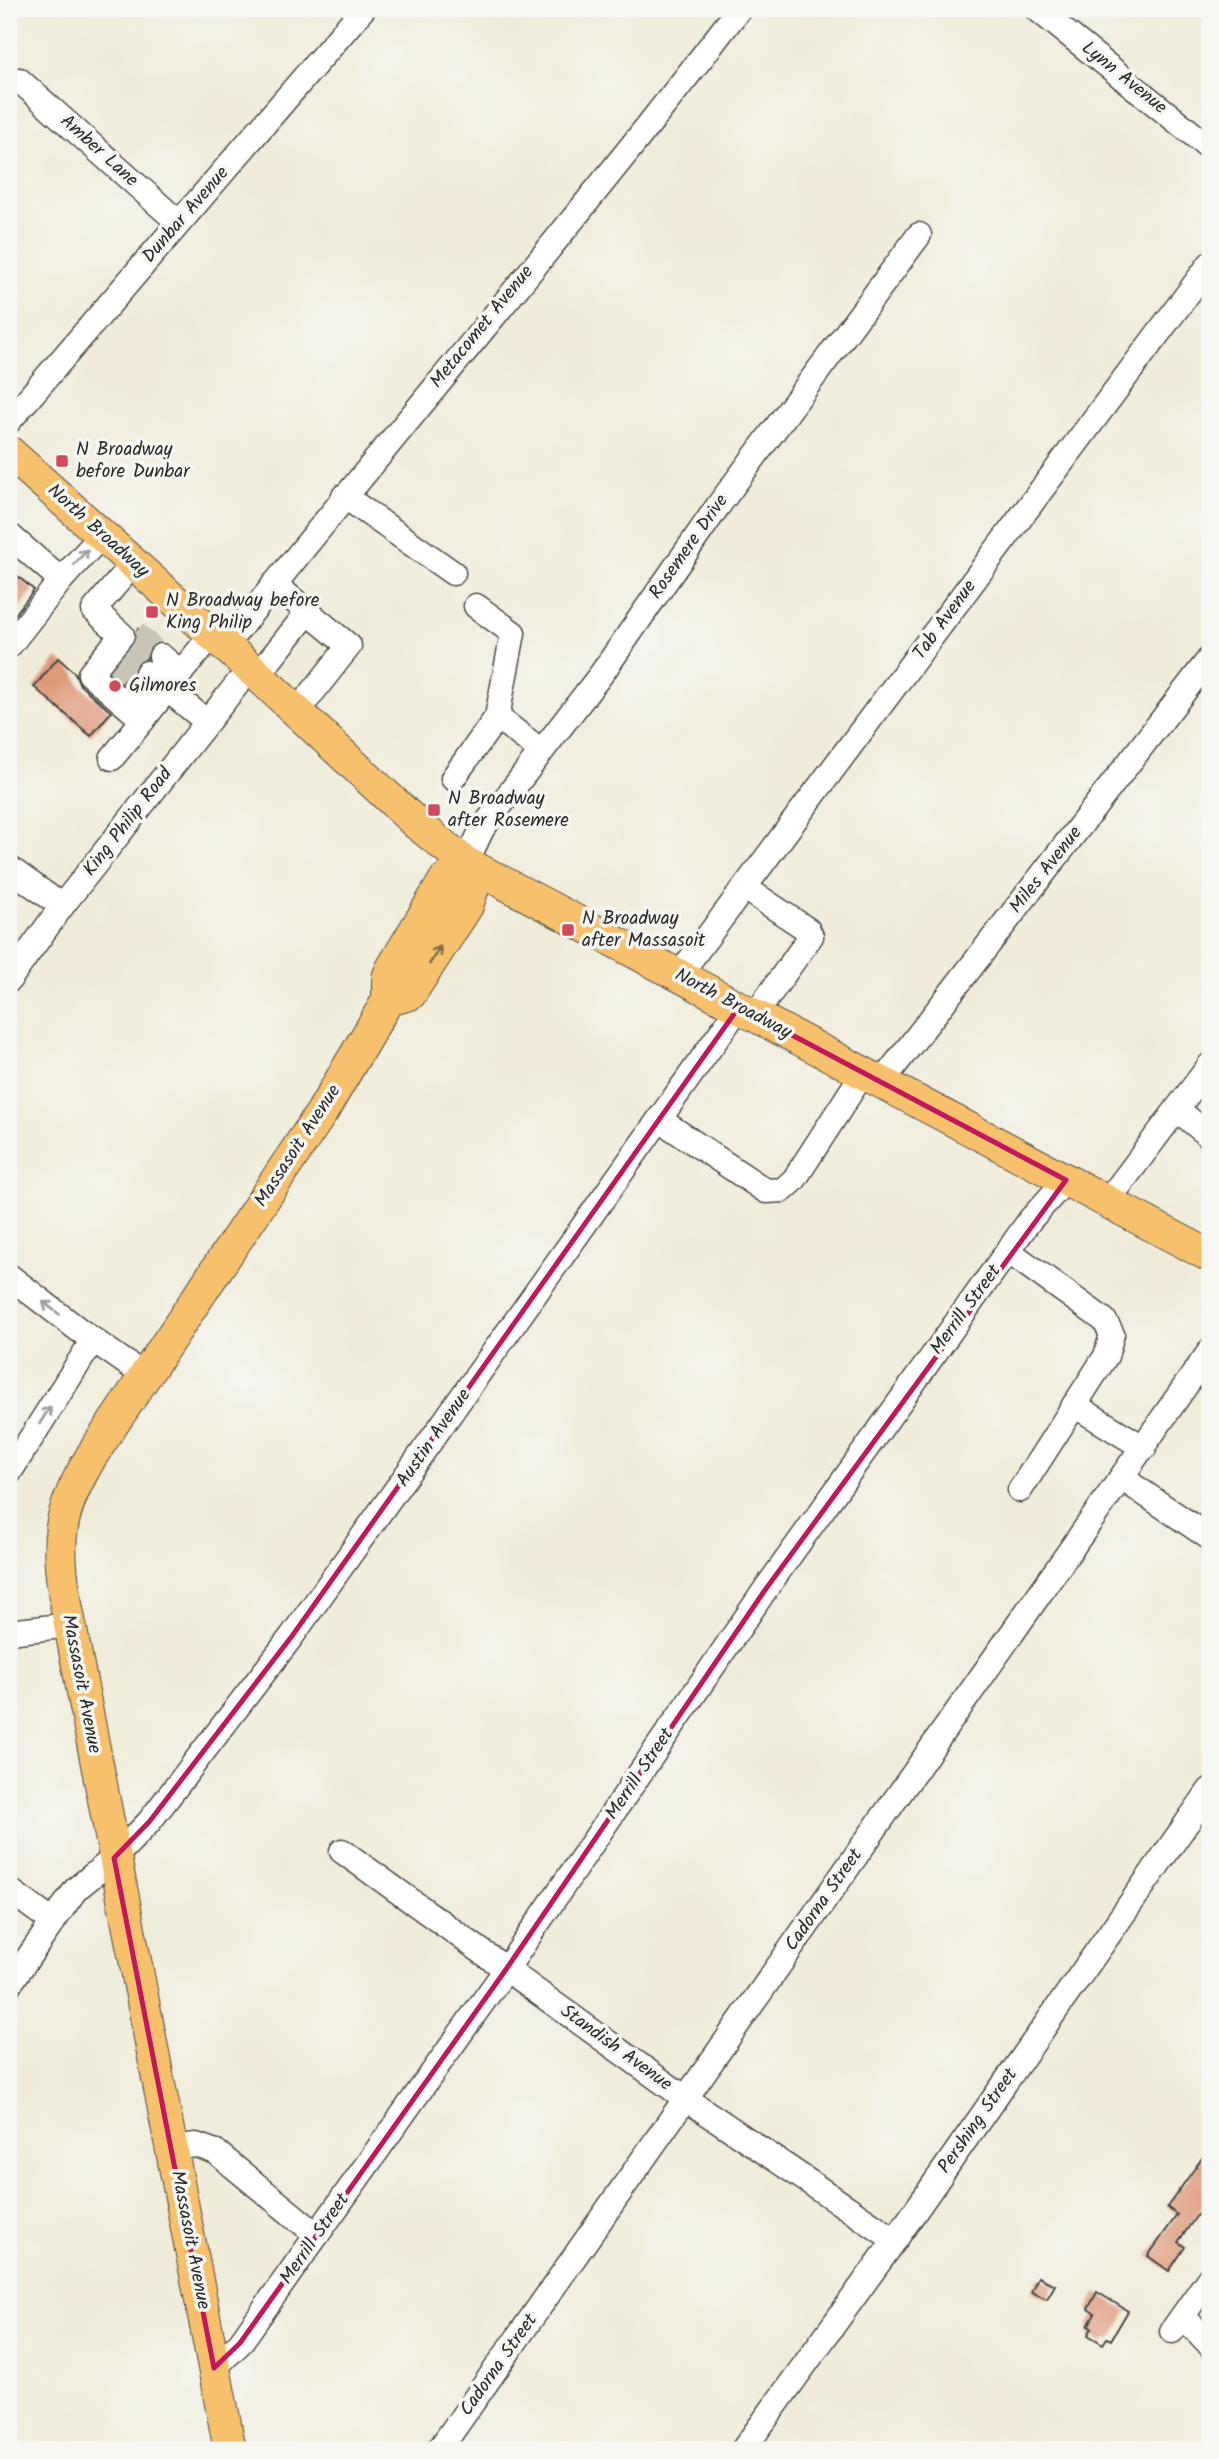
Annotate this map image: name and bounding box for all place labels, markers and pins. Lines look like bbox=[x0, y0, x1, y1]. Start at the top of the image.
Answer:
place label: N Broadway before Dunbar bbox=[76, 435, 191, 487]
marker: N Broadway before Dunbar bbox=[54, 453, 70, 469]
place label: N Broadway before King Philip bbox=[166, 586, 320, 638]
marker: N Broadway before King Philip bbox=[144, 604, 160, 620]
place label: Gilmores bbox=[129, 671, 196, 701]
marker: Gilmores bbox=[107, 678, 123, 694]
place label: N Broadway after Rosemere bbox=[448, 784, 569, 836]
marker: N Broadway after Rosemere bbox=[426, 802, 442, 818]
place label: N Broadway after Massasoit bbox=[582, 904, 706, 956]
marker: N Broadway after Massasoit bbox=[560, 922, 576, 938]

